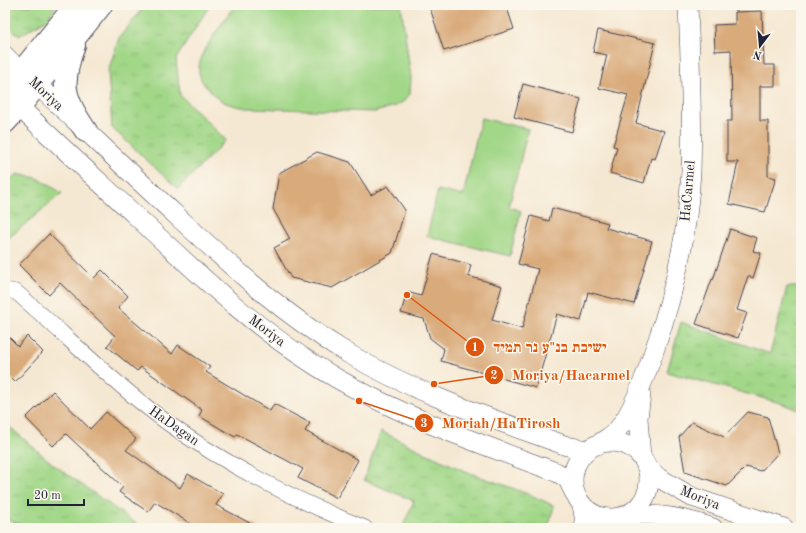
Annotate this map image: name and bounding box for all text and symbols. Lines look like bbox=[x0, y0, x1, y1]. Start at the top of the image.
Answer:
north arrow bbox=[740, 26, 780, 66]
text: N bbox=[752, 48, 763, 61]
street label: Moriya bbox=[26, 75, 66, 114]
street label: HaCarmel bbox=[678, 160, 698, 222]
street label: Moriya bbox=[246, 313, 288, 349]
callout: ישיבת בנ"ע נר תמיד bbox=[465, 334, 615, 361]
text: ישיבת בנ"ע נר תמיד bbox=[493, 341, 607, 356]
text: 1 bbox=[472, 342, 478, 354]
callout: Moriya/Hacarmel bbox=[484, 361, 638, 388]
text: Moriya/Hacarmel bbox=[512, 369, 631, 384]
text: 2 bbox=[491, 370, 498, 382]
street label: HaDagan bbox=[146, 404, 202, 449]
callout: Moriah/HaTirosh bbox=[414, 410, 568, 437]
text: Moriah/HaTirosh bbox=[442, 417, 560, 432]
text: 3 bbox=[421, 418, 428, 430]
scale bar bbox=[28, 481, 84, 507]
street label: Moriya bbox=[678, 484, 722, 512]
text: 20 m bbox=[34, 490, 61, 502]

